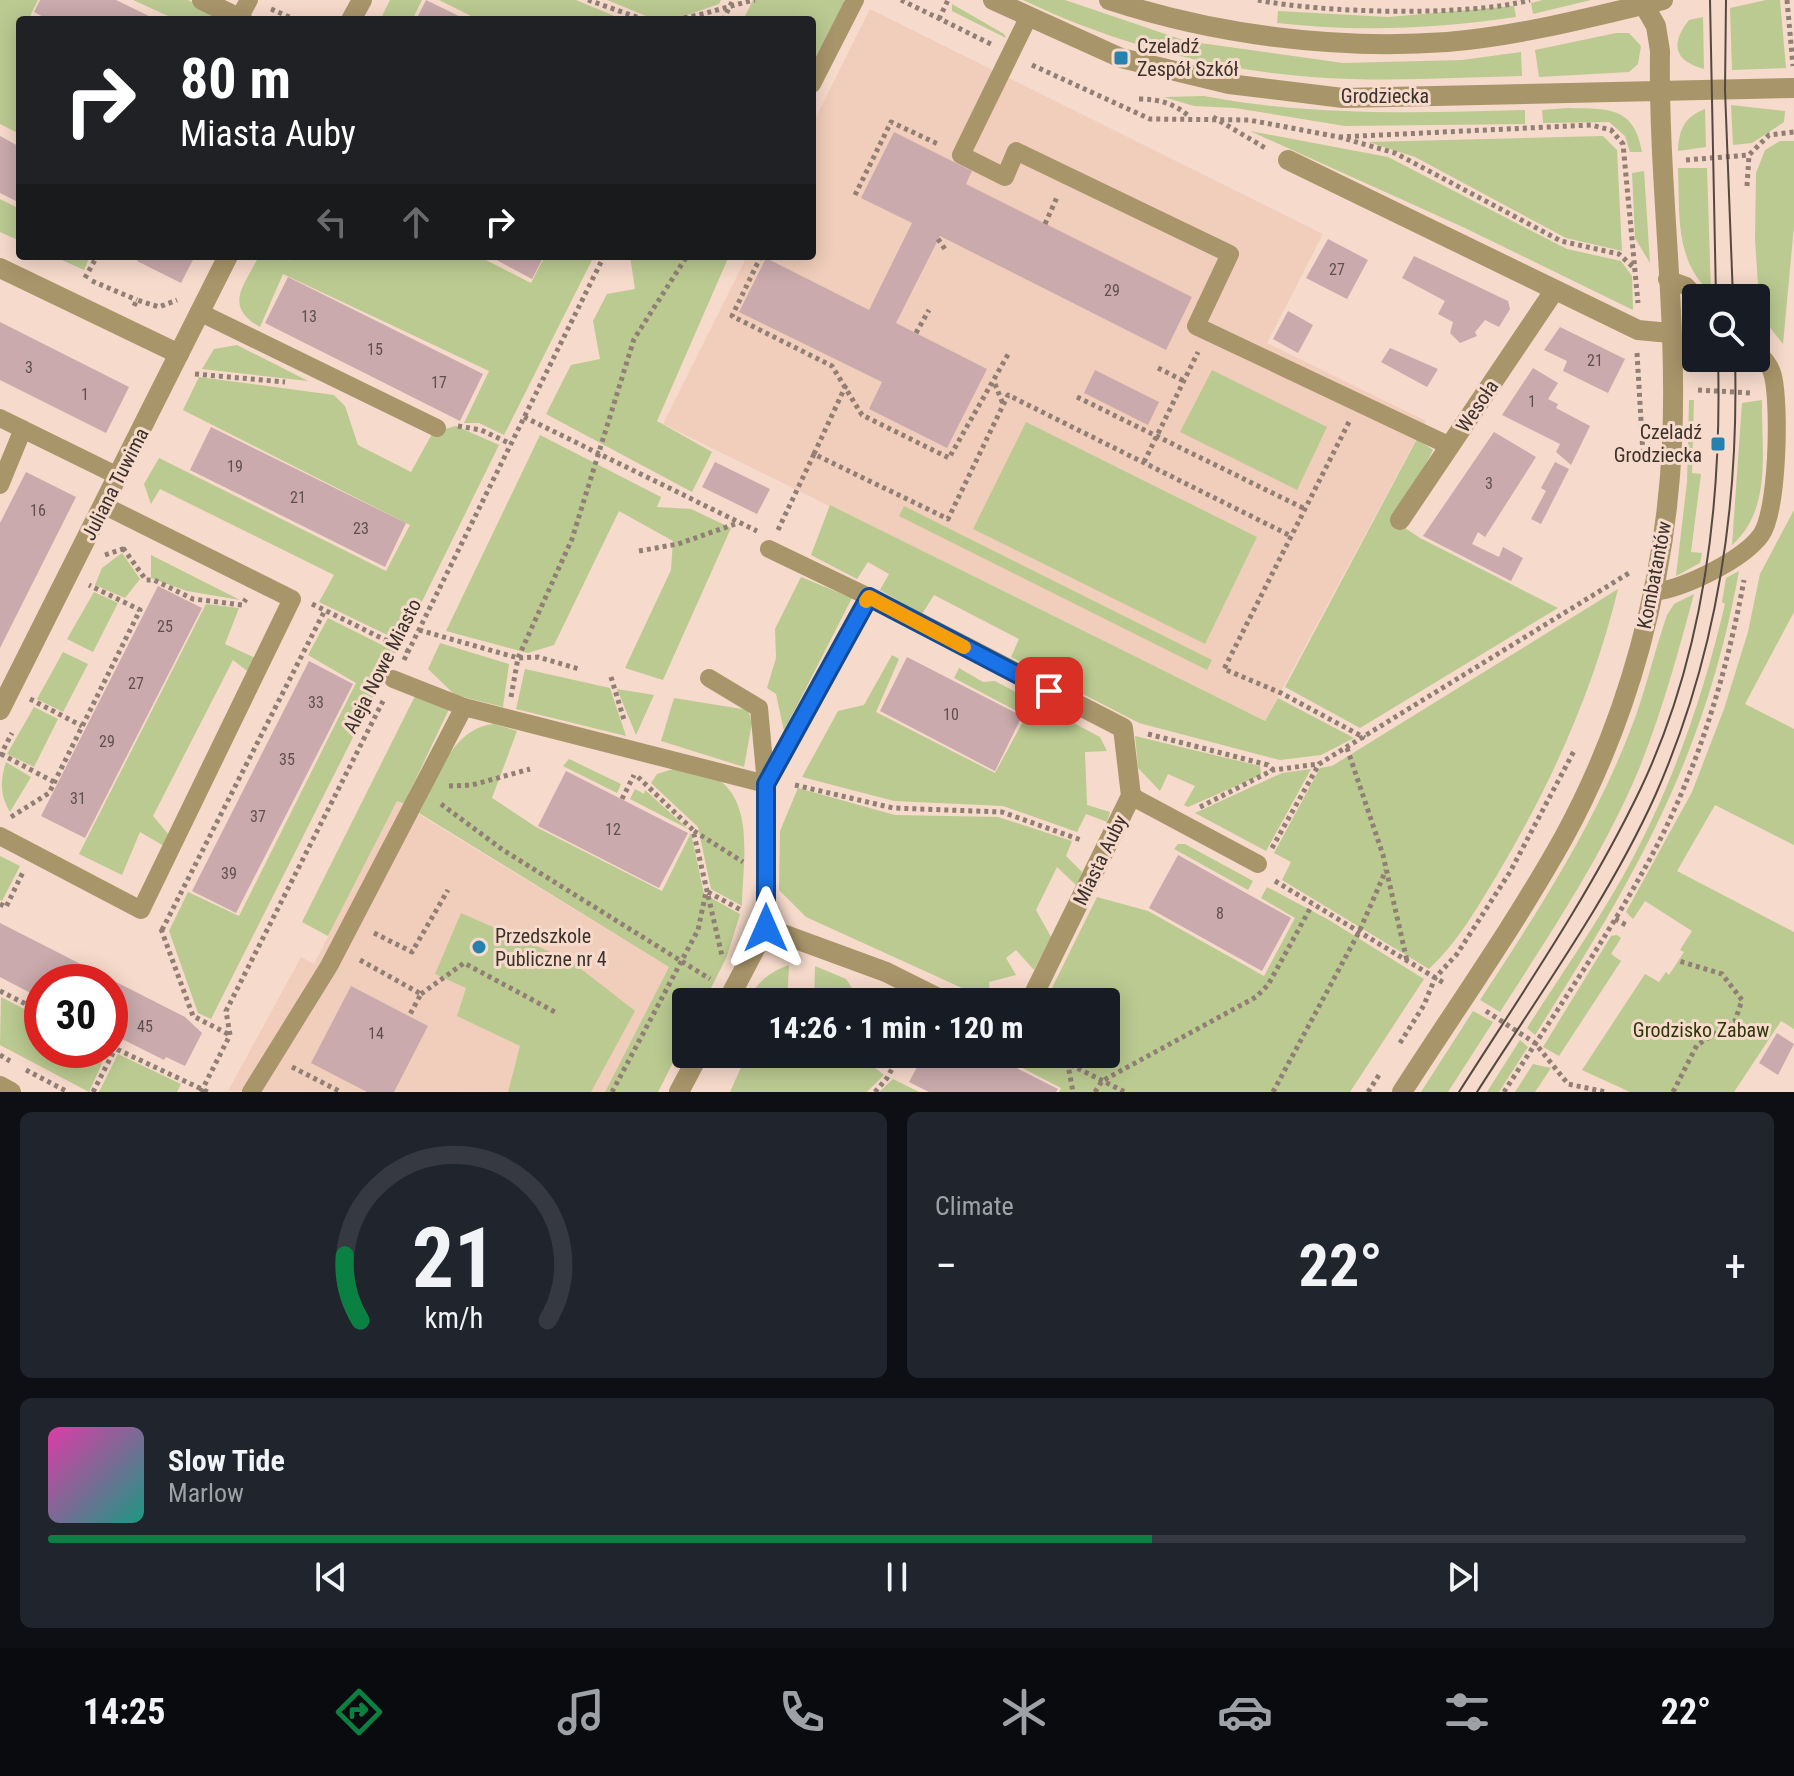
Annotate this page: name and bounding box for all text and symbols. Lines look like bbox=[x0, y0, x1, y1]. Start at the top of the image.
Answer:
place label: Czeladź Zespół Szkół bbox=[1137, 34, 1238, 81]
text: 80 m bbox=[180, 46, 291, 112]
icon: right bbox=[48, 48, 152, 152]
marker: Czeladź Zespół Szkół bbox=[1112, 49, 1130, 67]
street label: Grodziecka bbox=[1341, 84, 1429, 108]
text: Miasta Auby bbox=[180, 113, 356, 155]
icon: left bbox=[310, 200, 354, 244]
icon: ahead bbox=[394, 200, 438, 244]
icon: right bbox=[478, 200, 522, 244]
house number: 27 bbox=[1329, 260, 1345, 279]
house number: 29 bbox=[1104, 281, 1120, 300]
map controls bbox=[1682, 284, 1770, 372]
button: search bbox=[1682, 284, 1770, 372]
house number: 13 bbox=[301, 307, 317, 326]
house number: 15 bbox=[367, 340, 383, 359]
house number: 21 bbox=[1587, 351, 1603, 370]
house number: 3 bbox=[25, 358, 33, 377]
house number: 17 bbox=[431, 373, 447, 392]
street label: Wesoła bbox=[1451, 375, 1503, 437]
house number: 1 bbox=[81, 385, 89, 404]
house number: 1 bbox=[1528, 392, 1536, 411]
place label: Czeladź Grodziecka bbox=[1614, 420, 1702, 467]
street label: Juliana Tuwima bbox=[76, 424, 154, 544]
marker: Czeladź Grodziecka bbox=[1709, 435, 1727, 453]
house number: 19 bbox=[227, 457, 243, 476]
house number: 3 bbox=[1485, 474, 1493, 493]
house number: 21 bbox=[290, 488, 306, 507]
house number: 16 bbox=[30, 501, 46, 520]
house number: 23 bbox=[353, 519, 369, 538]
street label: Kombatantów bbox=[1632, 519, 1676, 631]
street label: Aleja Nowe Miasto bbox=[338, 595, 426, 737]
house number: 25 bbox=[157, 617, 173, 636]
pin bbox=[1015, 657, 1083, 725]
icon: arrive bbox=[1027, 669, 1071, 713]
house number: 27 bbox=[128, 674, 144, 693]
house number: 33 bbox=[308, 693, 324, 712]
house number: 10 bbox=[943, 705, 959, 724]
house number: 29 bbox=[99, 732, 115, 751]
house number: 35 bbox=[279, 750, 295, 769]
house number: 31 bbox=[70, 789, 86, 808]
house number: 37 bbox=[250, 807, 266, 826]
street label: Miasta Auby bbox=[1068, 811, 1132, 909]
house number: 12 bbox=[605, 820, 621, 839]
house number: 39 bbox=[221, 864, 237, 883]
position arrow bbox=[724, 886, 808, 970]
house number: 8 bbox=[1216, 904, 1224, 923]
place label: Przedszkole Publiczne nr 4 bbox=[495, 924, 607, 971]
marker: Przedszkole Publiczne nr 4 bbox=[470, 938, 488, 956]
speed limit sign: 30 bbox=[24, 964, 128, 1068]
text: 14:26 · 1 min · 120 m bbox=[769, 1010, 1023, 1045]
house number: 45 bbox=[137, 1017, 153, 1036]
park label: Grodzisko Zabaw bbox=[1633, 1018, 1769, 1042]
house number: 14 bbox=[368, 1024, 384, 1043]
text: Climate bbox=[935, 1191, 1014, 1221]
text: 21 bbox=[411, 1210, 496, 1307]
text: 22° bbox=[1299, 1230, 1383, 1301]
text: − bbox=[935, 1240, 957, 1292]
text: + bbox=[1724, 1240, 1746, 1292]
text: km/h bbox=[424, 1301, 483, 1335]
text: Slow Tide bbox=[168, 1443, 285, 1478]
text: Marlow bbox=[168, 1478, 244, 1508]
icon: previous bbox=[309, 1555, 353, 1599]
icon: pause bbox=[875, 1555, 919, 1599]
icon: next bbox=[1441, 1555, 1485, 1599]
icon: directions bbox=[331, 1684, 387, 1740]
icon: music bbox=[553, 1684, 609, 1740]
icon: phone bbox=[774, 1684, 830, 1740]
icon: climate bbox=[996, 1684, 1052, 1740]
icon: car bbox=[1217, 1684, 1273, 1740]
icon: filters bbox=[1439, 1684, 1495, 1740]
text: 14:25 bbox=[83, 1691, 165, 1733]
text: 22° bbox=[1661, 1691, 1711, 1733]

